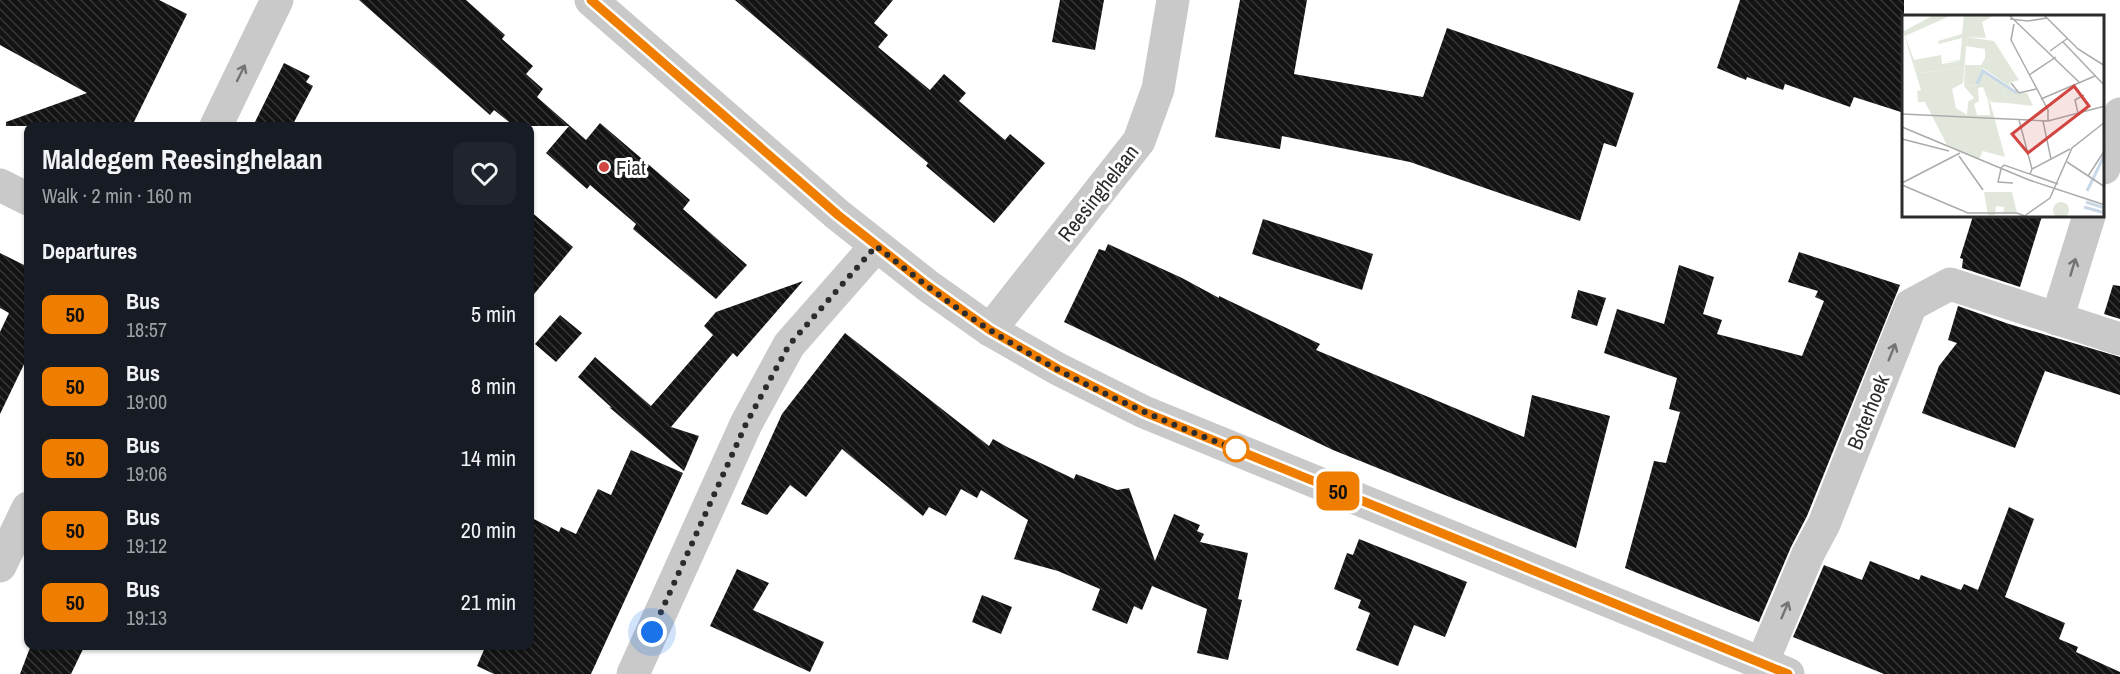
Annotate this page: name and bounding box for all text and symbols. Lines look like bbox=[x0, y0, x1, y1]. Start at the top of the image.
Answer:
inset map bbox=[1902, 15, 2105, 218]
one-way arrow bbox=[236, 65, 248, 83]
street label: Reesinghelaan bbox=[1051, 138, 1145, 248]
text: Maldegem Reesinghelaan bbox=[42, 140, 323, 178]
button: heart bbox=[453, 142, 516, 205]
place label: Fiat bbox=[616, 153, 646, 182]
marker: Fiat bbox=[597, 160, 611, 174]
text: Walk · 2 min · 160 m bbox=[42, 182, 192, 209]
text: Departures bbox=[42, 236, 137, 266]
one-way arrow bbox=[2068, 258, 2079, 277]
text: Bus bbox=[126, 286, 160, 316]
text: 5 min bbox=[471, 299, 516, 329]
text: 50 bbox=[65, 300, 85, 329]
text: 18:57 bbox=[126, 316, 167, 343]
one-way arrow bbox=[1887, 343, 1898, 362]
text: Bus bbox=[126, 358, 160, 388]
street label: Boterhoek bbox=[1840, 370, 1896, 454]
text: 8 min bbox=[471, 371, 516, 401]
text: 50 bbox=[65, 372, 85, 401]
text: 19:00 bbox=[126, 388, 167, 415]
text: Bus bbox=[126, 430, 160, 460]
unlabelled marker bbox=[1223, 436, 1249, 462]
text: 14 min bbox=[461, 443, 516, 473]
text: 50 bbox=[65, 444, 85, 473]
text: 19:06 bbox=[126, 460, 167, 487]
line badge: 50 bbox=[1311, 472, 1365, 510]
text: 50 bbox=[1328, 477, 1348, 506]
text: Bus bbox=[126, 502, 160, 532]
text: 20 min bbox=[461, 515, 516, 545]
text: 50 bbox=[65, 516, 85, 545]
text: 19:12 bbox=[126, 532, 167, 559]
text: Bus bbox=[126, 574, 160, 604]
text: 21 min bbox=[461, 587, 516, 617]
text: 50 bbox=[65, 588, 85, 617]
one-way arrow bbox=[1779, 601, 1791, 619]
text: 19:13 bbox=[126, 604, 167, 631]
your location bbox=[637, 617, 667, 647]

